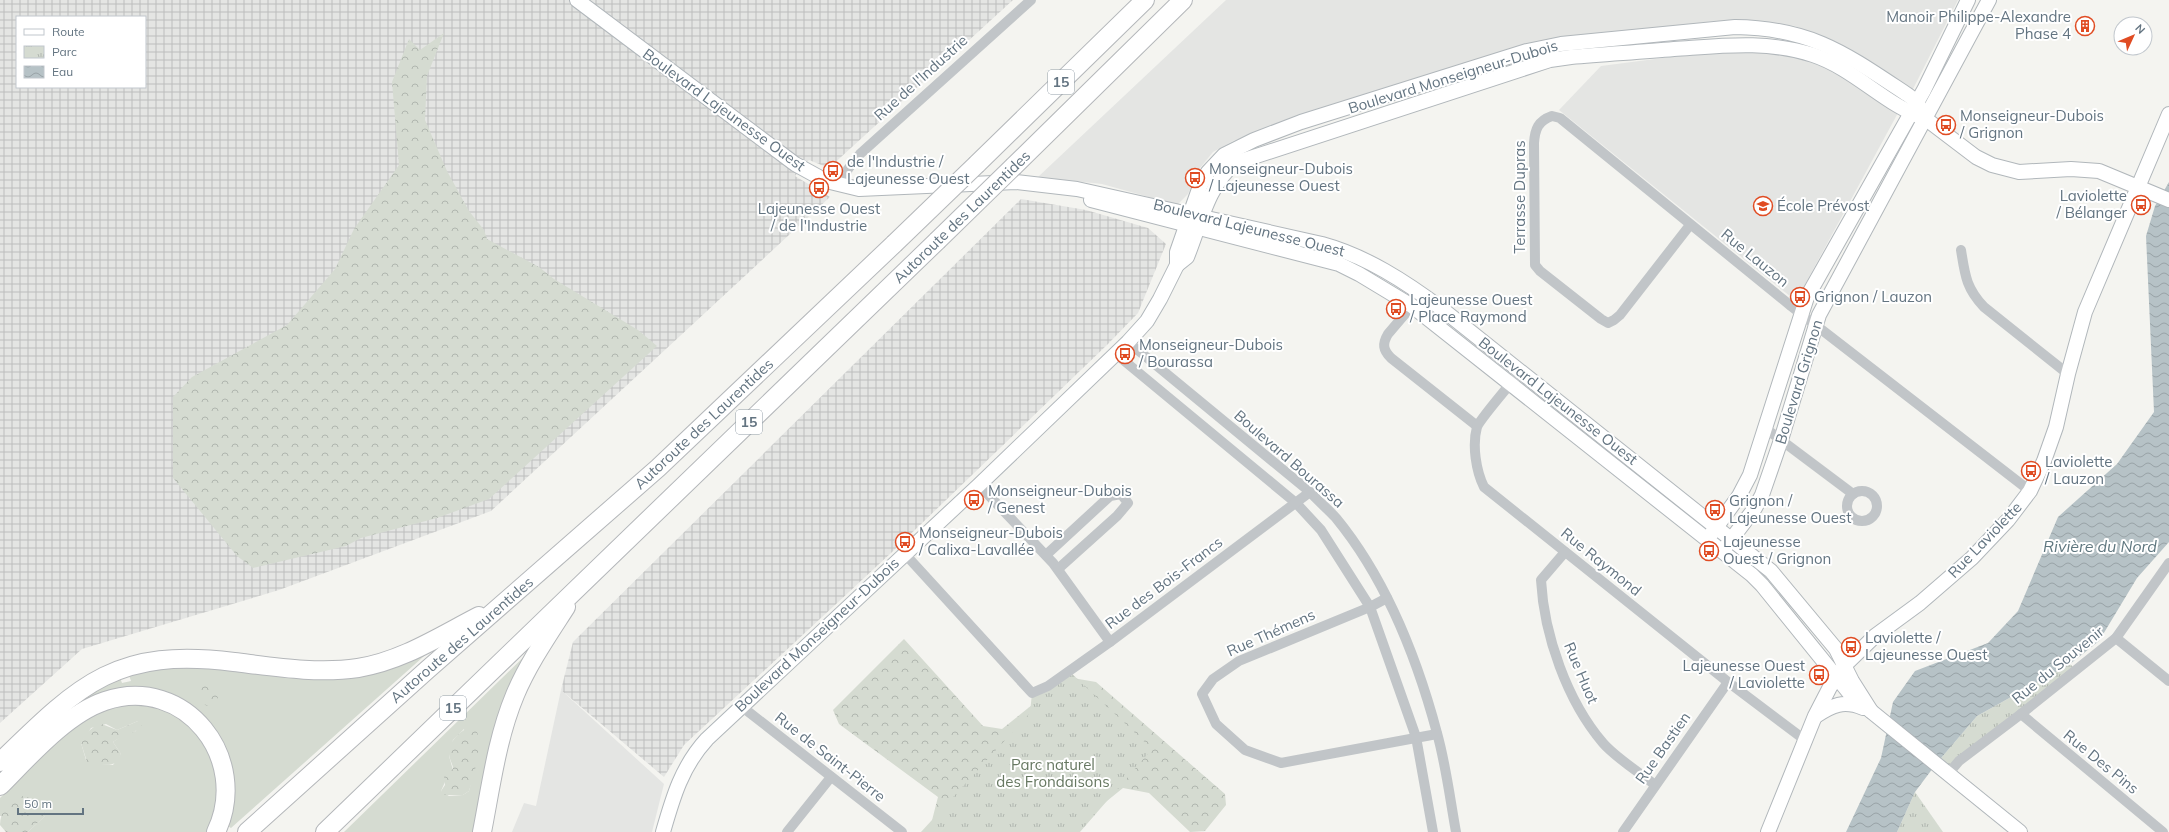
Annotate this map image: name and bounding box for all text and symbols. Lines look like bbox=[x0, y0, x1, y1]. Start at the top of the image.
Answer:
place label: Manoir Philippe-Alexandre Phase 4 bbox=[1886, 7, 2071, 43]
building icon: Manoir Philippe-Alexandre Phase 4 bbox=[2074, 15, 2096, 37]
legend bbox=[16, 16, 146, 88]
north arrow bbox=[2113, 16, 2153, 56]
text: N bbox=[2132, 21, 2148, 37]
text: Route bbox=[52, 24, 85, 39]
street label: Rue de l'Industrie bbox=[870, 31, 971, 125]
street label: Boulevard Monseigneur-Dubois bbox=[1346, 36, 1560, 117]
text: Parc bbox=[52, 44, 77, 59]
street label: Boulevard Lajeunesse Ouest bbox=[639, 44, 809, 175]
text: Eau bbox=[52, 64, 73, 79]
road number: 15 bbox=[1048, 70, 1074, 94]
place label: Monseigneur-Dubois / Grignon bbox=[1959, 106, 2104, 142]
bus stop icon: Monseigneur-Dubois / Grignon bbox=[1935, 114, 1957, 136]
street label: Terrasse Dupras bbox=[1510, 140, 1529, 254]
street label: Autoroute des Laurentides bbox=[889, 146, 1034, 287]
place label: de l'Industrie / Lajeunesse Ouest bbox=[847, 152, 969, 188]
place label: Monseigneur-Dubois / Lajeunesse Ouest bbox=[1208, 159, 1353, 195]
bus stop icon: de l'Industrie / Lajeunesse Ouest bbox=[822, 160, 844, 182]
bus stop icon: Monseigneur-Dubois / Lajeunesse Ouest bbox=[1184, 167, 1206, 189]
bus stop icon: Lajeunesse Ouest / de l'Industrie bbox=[808, 177, 830, 199]
place label: Laviolette / Bélanger bbox=[2055, 186, 2128, 222]
bus stop icon: Laviolette / Bélanger bbox=[2130, 194, 2152, 216]
street label: Boulevard Lajeunesse Ouest bbox=[1151, 195, 1347, 261]
school or university icon: École Prévost bbox=[1752, 195, 1774, 217]
place label: École Prévost bbox=[1777, 196, 1869, 215]
place label: Lajeunesse Ouest / de l'Industrie bbox=[758, 199, 880, 235]
street label: Rue Lauzon bbox=[1717, 224, 1793, 291]
bus stop icon: Grignon / Lauzon bbox=[1789, 286, 1811, 308]
place label: Grignon / Lauzon bbox=[1814, 287, 1932, 306]
place label: Lajeunesse Ouest / Place Raymond bbox=[1409, 290, 1532, 326]
bus stop icon: Lajeunesse Ouest / Place Raymond bbox=[1385, 298, 1407, 320]
street label: Boulevard Grignon bbox=[1771, 317, 1827, 446]
street label: Boulevard Lajeunesse Ouest bbox=[1475, 333, 1642, 469]
place label: Monseigneur-Dubois / Bourassa bbox=[1138, 335, 1283, 371]
bus stop icon: Monseigneur-Dubois / Bourassa bbox=[1114, 343, 1136, 365]
street label: Autoroute des Laurentides bbox=[630, 354, 777, 493]
street label: Boulevard Bourassa bbox=[1230, 406, 1348, 512]
road number: 15 bbox=[736, 410, 762, 434]
place label: Laviolette / Lauzon bbox=[2044, 452, 2112, 488]
bus stop icon: Laviolette / Lauzon bbox=[2020, 460, 2042, 482]
place label: Monseigneur-Dubois / Genest bbox=[987, 481, 1132, 517]
bus stop icon: Monseigneur-Dubois / Genest bbox=[963, 489, 985, 511]
place label: Grignon / Lajeunesse Ouest bbox=[1729, 491, 1851, 527]
street label: Rue Laviolette bbox=[1944, 498, 2026, 582]
bus stop icon: Grignon / Lajeunesse Ouest bbox=[1704, 499, 1726, 521]
place label: Monseigneur-Dubois / Calixa-Lavallée bbox=[918, 523, 1063, 559]
street label: Rue Raymond bbox=[1557, 523, 1645, 600]
bus stop icon: Monseigneur-Dubois / Calixa-Lavallée bbox=[894, 531, 916, 553]
street label: Rue des Bois-Francs bbox=[1101, 532, 1226, 633]
place label: Lajeunesse Ouest / Grignon bbox=[1723, 532, 1831, 568]
water label: Rivière du Nord bbox=[2043, 536, 2157, 556]
bus stop icon: Lajeunesse Ouest / Grignon bbox=[1698, 540, 1720, 562]
street label: Boulevard Monseigneur-Dubois bbox=[730, 553, 903, 716]
street label: Autoroute des Laurentides bbox=[386, 572, 537, 707]
street label: Rue Thémens bbox=[1224, 605, 1318, 660]
street label: Rue du Souvenir bbox=[2008, 621, 2108, 708]
place label: Laviolette / Lajeunesse Ouest bbox=[1865, 628, 1987, 664]
bus stop icon: Laviolette / Lajeunesse Ouest bbox=[1840, 636, 1862, 658]
street label: Rue Huot bbox=[1560, 639, 1603, 706]
place label: Lajeunesse Ouest / Laviolette bbox=[1683, 656, 1805, 692]
bus stop icon: Lajeunesse Ouest / Laviolette bbox=[1808, 664, 1830, 686]
road number: 15 bbox=[440, 696, 466, 720]
street label: Rue de Saint-Pierre bbox=[771, 708, 889, 806]
street label: Rue Bastien bbox=[1631, 708, 1694, 787]
street label: Rue Des Pins bbox=[2060, 725, 2143, 798]
park label: Parc naturel des Frondaisons bbox=[996, 755, 1110, 791]
scale bar bbox=[18, 790, 83, 816]
text: 50 m bbox=[24, 796, 52, 811]

